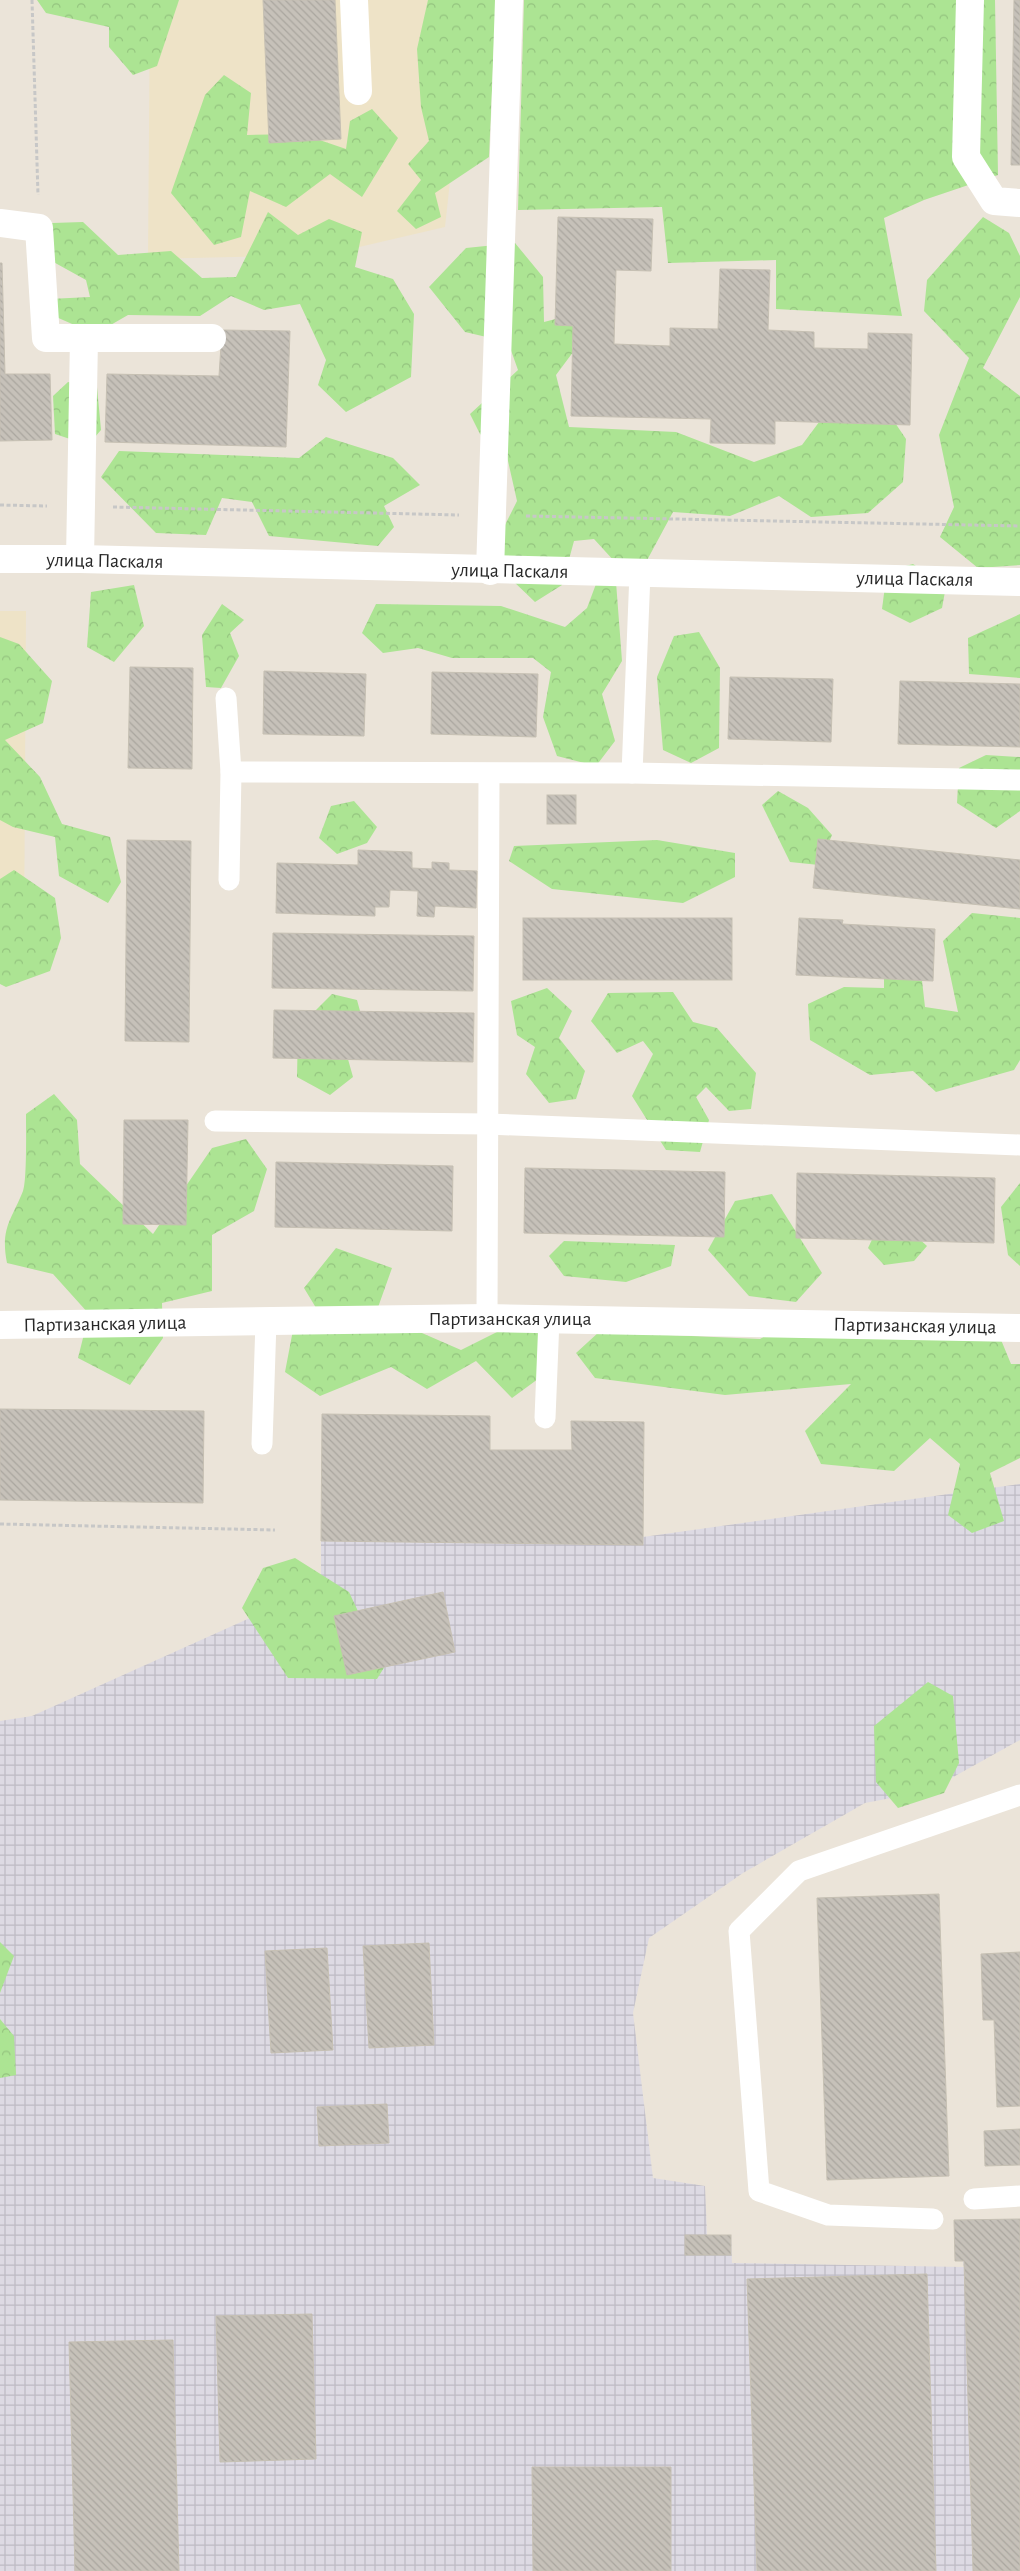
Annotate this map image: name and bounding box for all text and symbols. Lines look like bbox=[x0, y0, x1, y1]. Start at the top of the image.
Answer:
street label: улица Паскаля bbox=[45, 550, 164, 572]
street label: улица Паскаля bbox=[450, 560, 569, 582]
street label: улица Паскаля bbox=[855, 568, 974, 590]
street label: Партизанская улица bbox=[428, 1309, 592, 1329]
street label: Партизанская улица bbox=[23, 1313, 187, 1335]
street label: Партизанская улица bbox=[833, 1315, 997, 1337]

